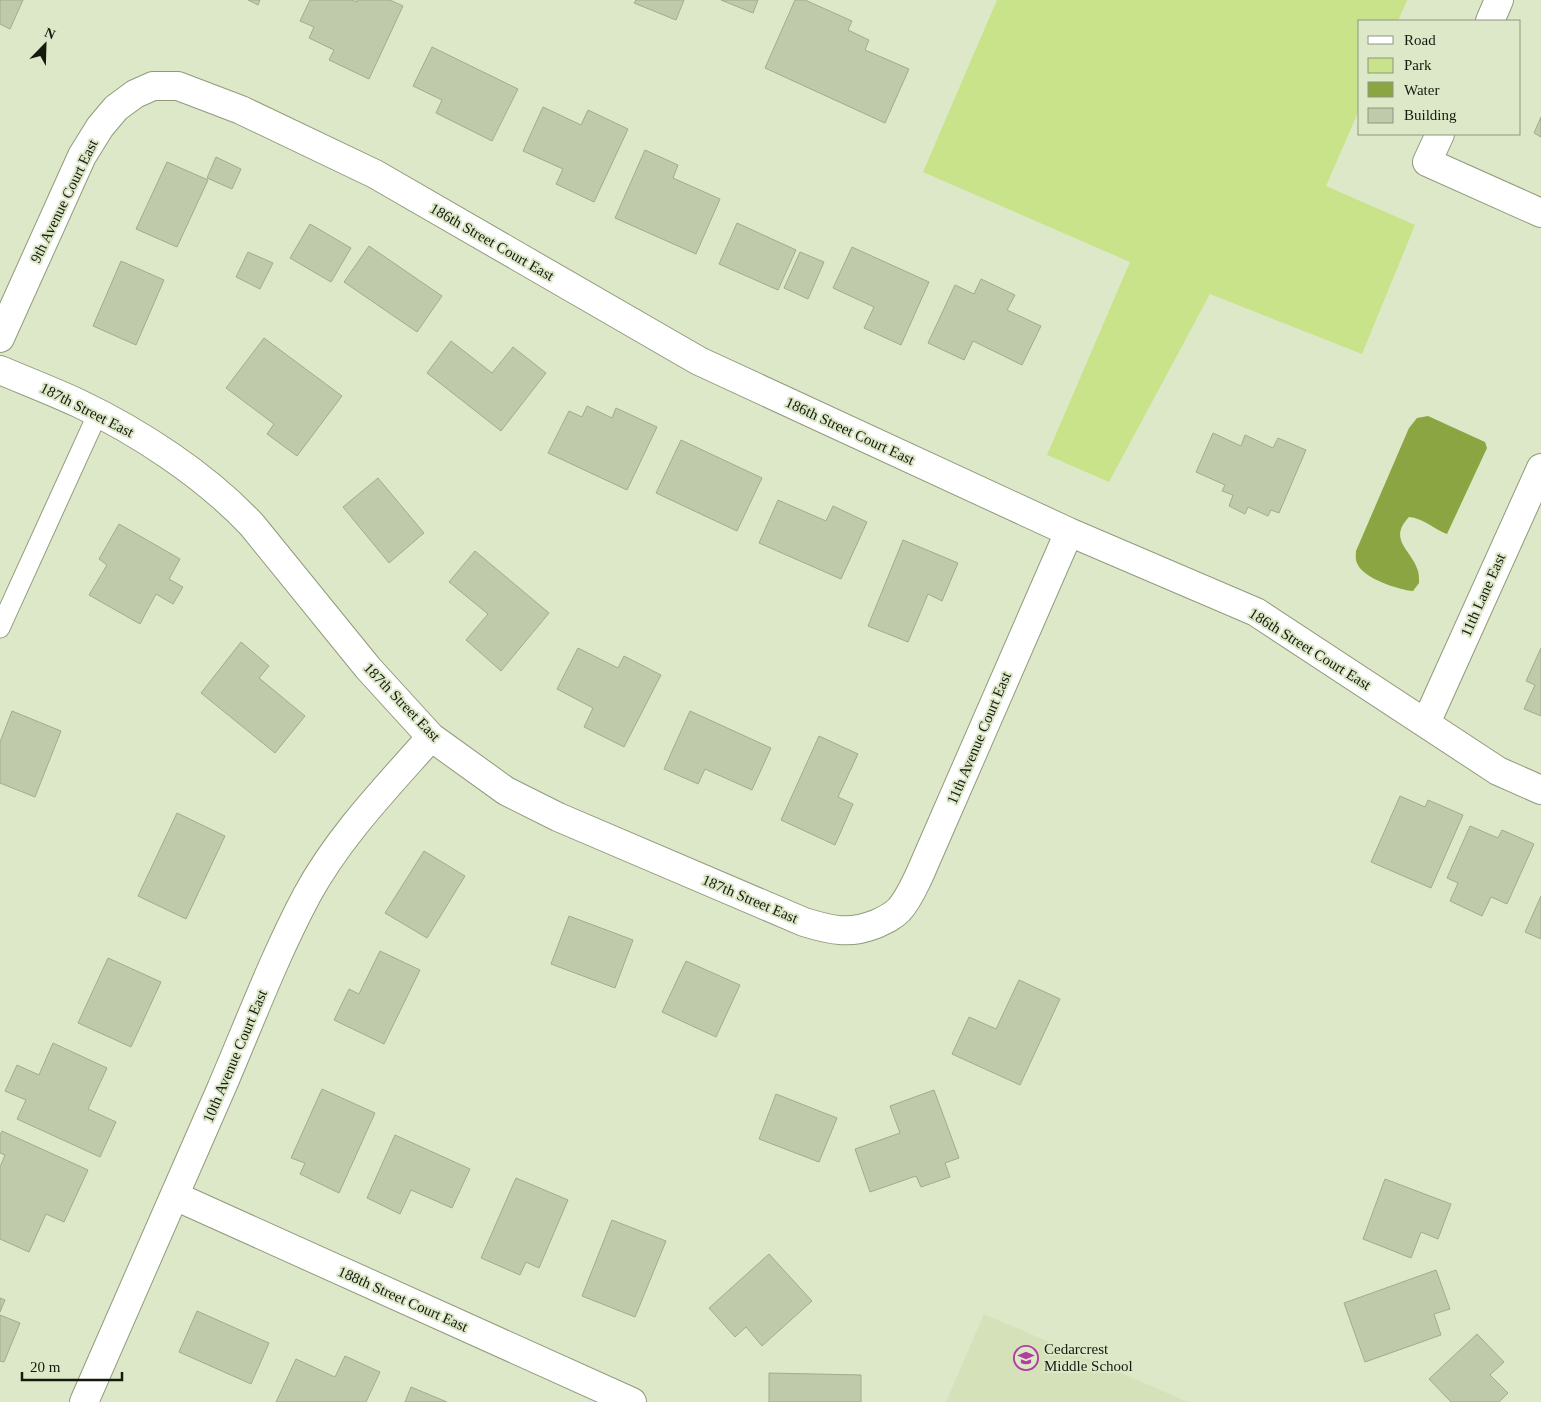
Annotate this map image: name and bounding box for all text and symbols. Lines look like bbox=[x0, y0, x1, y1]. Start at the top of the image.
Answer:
north arrow bbox=[20, 20, 70, 70]
legend bbox=[1358, 20, 1521, 135]
text: N bbox=[42, 25, 57, 42]
text: Road bbox=[1404, 32, 1436, 48]
text: Park bbox=[1404, 57, 1432, 73]
text: Water bbox=[1404, 82, 1439, 98]
text: Building bbox=[1404, 107, 1457, 123]
street label: 9th Avenue Court East bbox=[27, 136, 101, 265]
street label: 186th Street Court East bbox=[427, 200, 558, 284]
street label: 187th Street East bbox=[38, 380, 137, 441]
street label: 186th Street Court East bbox=[783, 394, 918, 468]
street label: 11th Lane East bbox=[1458, 550, 1509, 639]
street label: 186th Street Court East bbox=[1246, 605, 1374, 693]
street label: 187th Street East bbox=[361, 660, 444, 745]
street label: 11th Avenue Court East bbox=[944, 669, 1014, 807]
street label: 187th Street East bbox=[700, 872, 801, 927]
street label: 10th Avenue Court East bbox=[200, 986, 271, 1125]
street label: 188th Street Court East bbox=[336, 1263, 471, 1335]
place label: Cedarcrest Middle School bbox=[1044, 1341, 1133, 1374]
school or university icon: Cedarcrest Middle School bbox=[1013, 1345, 1039, 1371]
scale bar bbox=[22, 1350, 122, 1382]
text: 20 m bbox=[30, 1359, 61, 1375]

